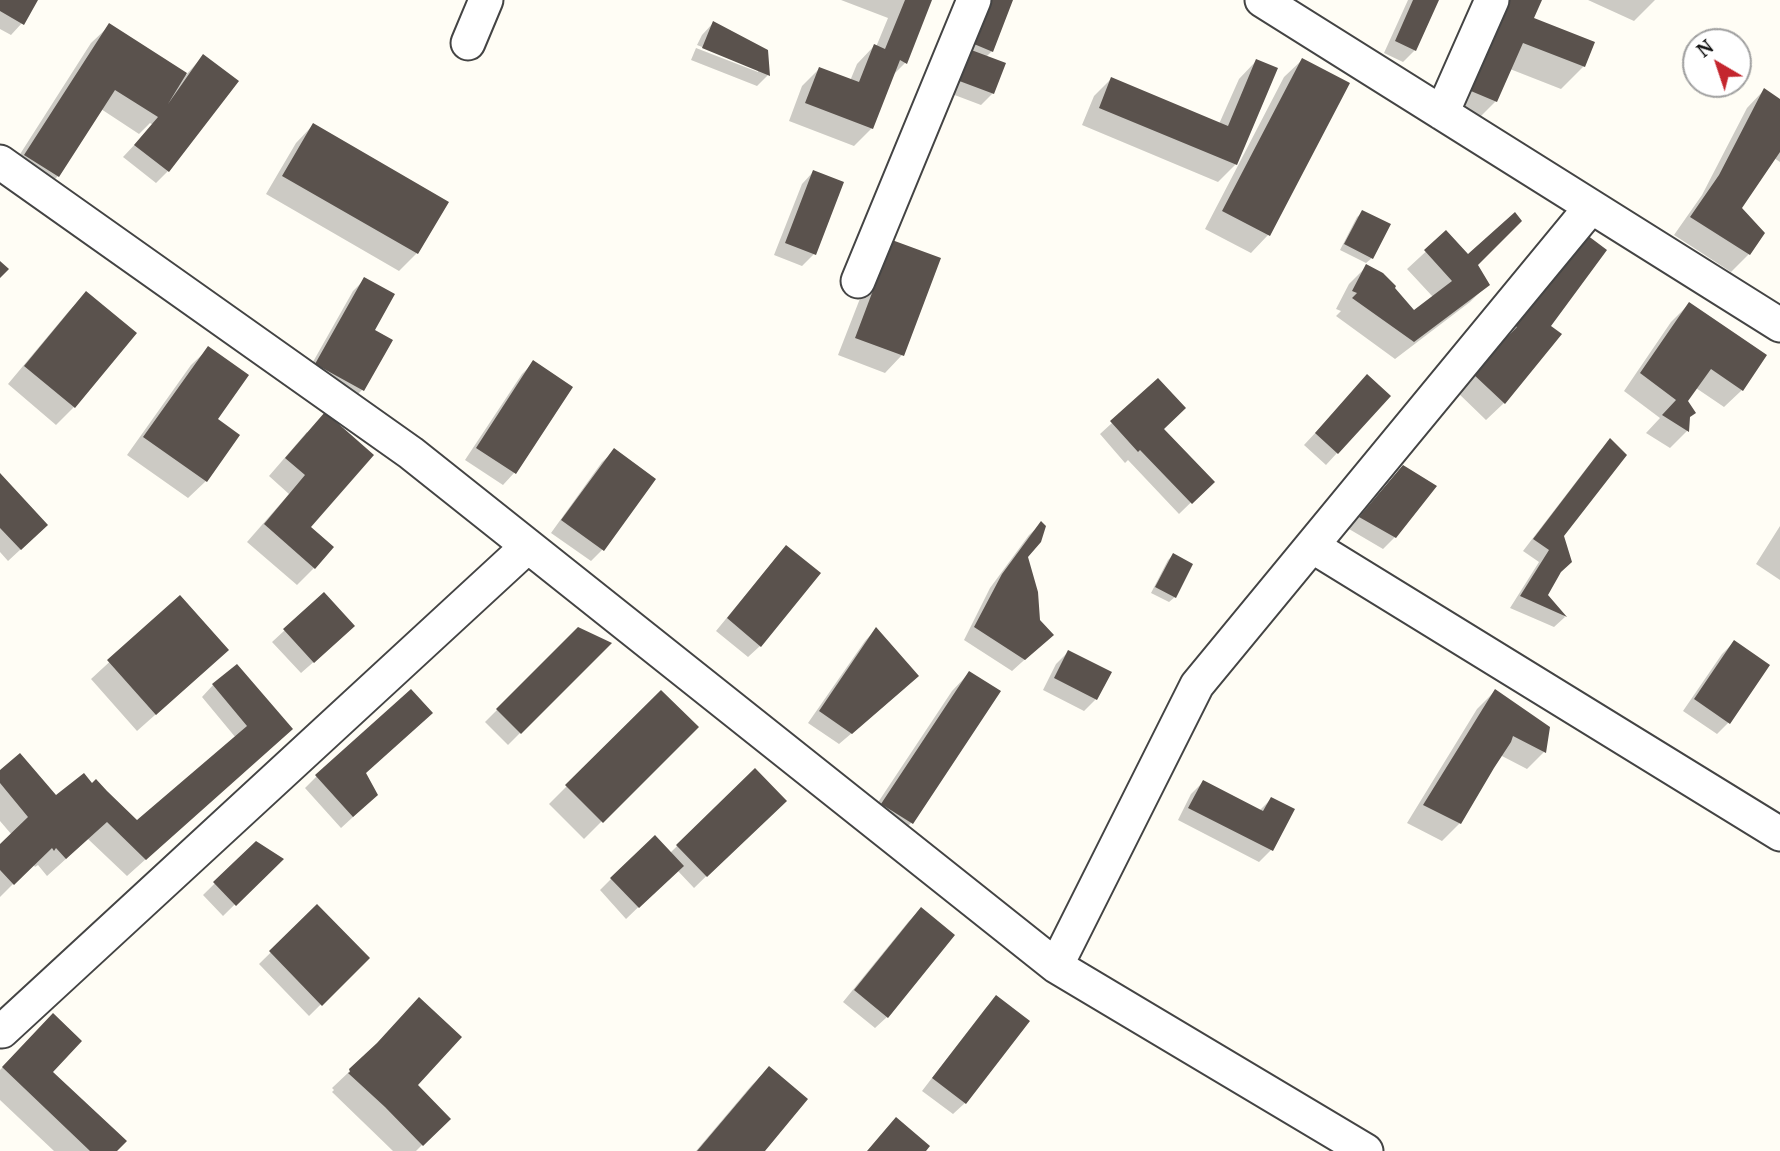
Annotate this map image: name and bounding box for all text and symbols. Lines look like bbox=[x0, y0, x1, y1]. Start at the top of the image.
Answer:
north arrow bbox=[1682, 28, 1752, 98]
text: N bbox=[1691, 34, 1718, 62]

